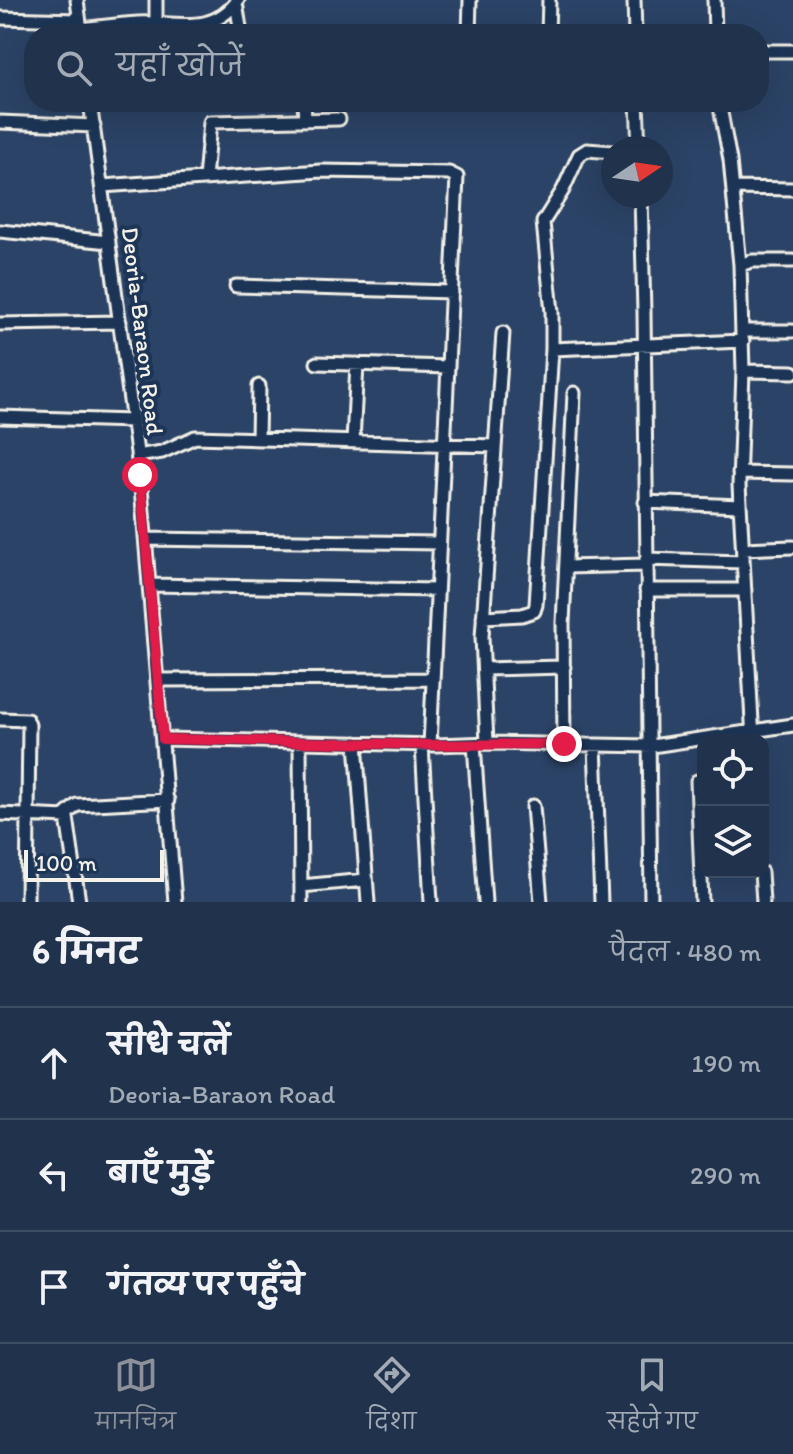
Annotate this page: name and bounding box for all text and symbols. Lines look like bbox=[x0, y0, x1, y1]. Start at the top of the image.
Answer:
search box bbox=[24, 24, 769, 112]
icon: search bbox=[52, 46, 96, 90]
text: यहाँ खोजें bbox=[116, 47, 244, 84]
north arrow bbox=[601, 136, 673, 208]
street label: Deoria-Baraon Road bbox=[116, 225, 170, 437]
route start bbox=[122, 457, 158, 493]
route end bbox=[546, 726, 582, 762]
map controls bbox=[697, 734, 769, 878]
button: locate bbox=[697, 734, 769, 806]
button: layers bbox=[697, 806, 769, 878]
scale bar bbox=[24, 846, 164, 882]
text: 100 m bbox=[36, 850, 97, 877]
text: 6 मिनट bbox=[32, 931, 140, 972]
text: पैदल · 480 m bbox=[609, 936, 761, 968]
text: सीधे चलें bbox=[108, 1026, 230, 1063]
icon: ahead bbox=[32, 1041, 76, 1085]
text: 190 m bbox=[692, 1047, 761, 1079]
text: Deoria-Baraon Road bbox=[108, 1078, 335, 1110]
icon: left bbox=[32, 1153, 76, 1197]
text: बाएँ मुड़ें bbox=[108, 1154, 212, 1191]
text: 290 m bbox=[690, 1159, 761, 1191]
icon: arrive bbox=[32, 1265, 76, 1309]
text: गंतव्य पर पहुँचे bbox=[108, 1266, 304, 1303]
tab: मानचित्र bbox=[95, 1353, 176, 1446]
tab: दिशा bbox=[367, 1353, 416, 1446]
tab: सहेजे गए bbox=[607, 1353, 698, 1446]

